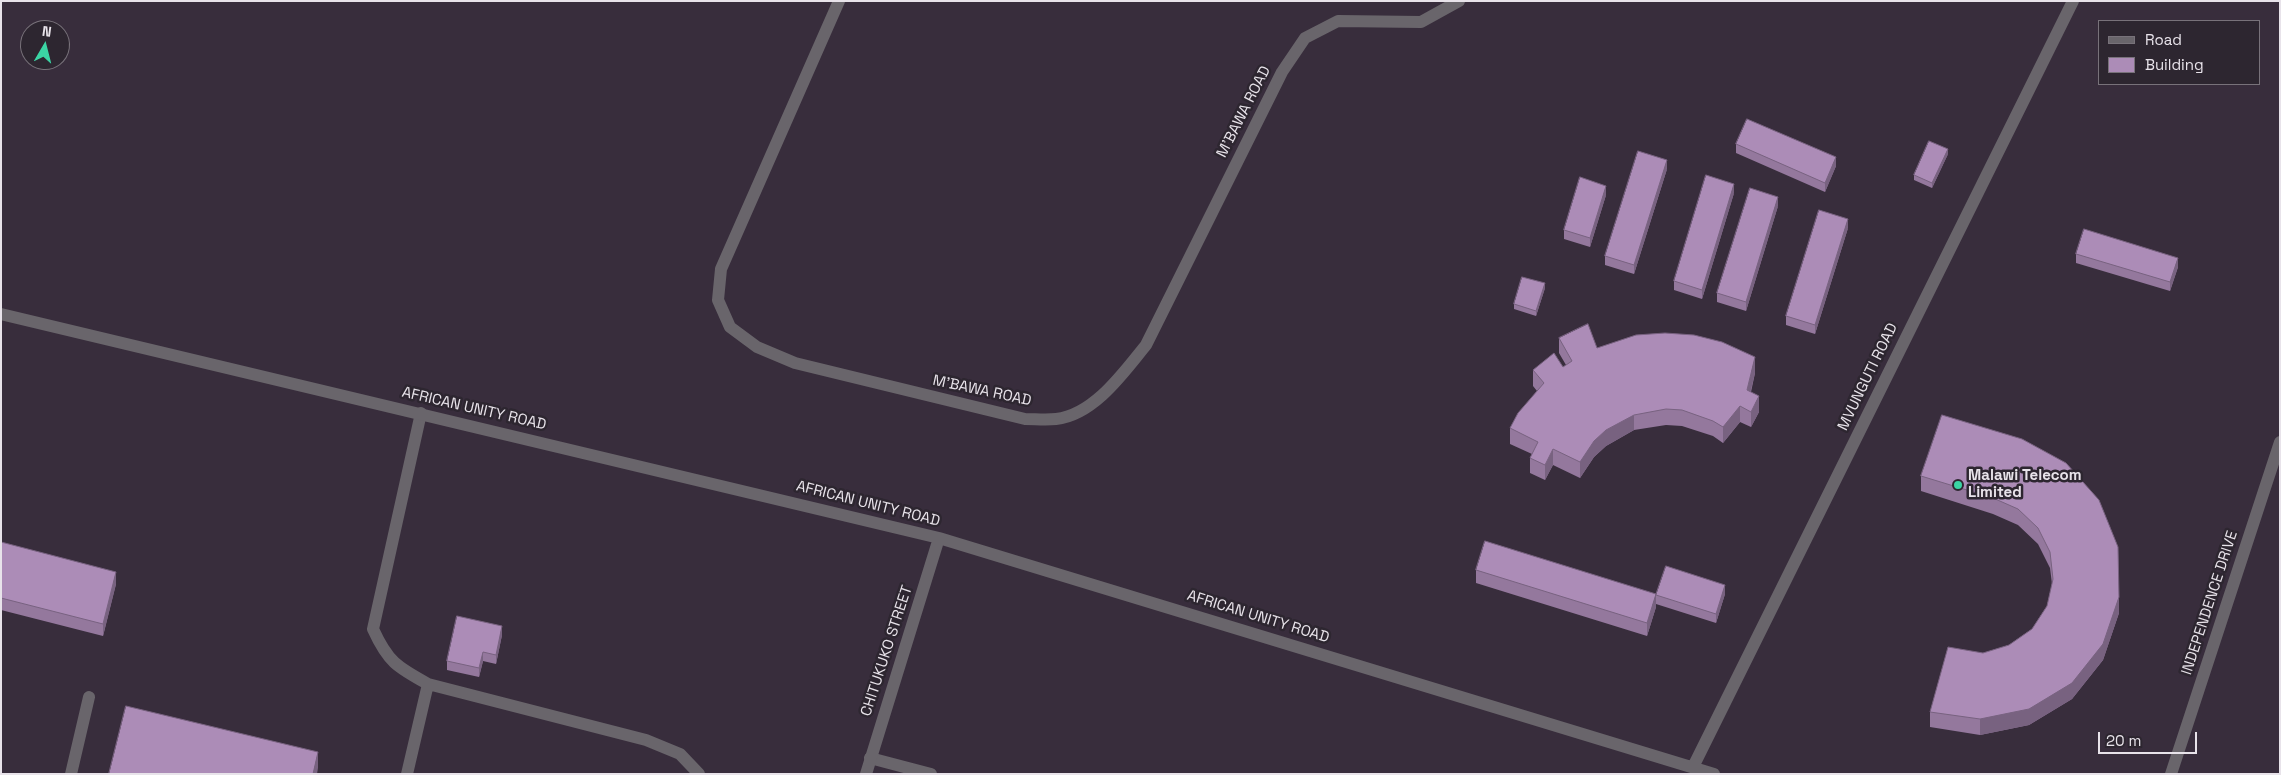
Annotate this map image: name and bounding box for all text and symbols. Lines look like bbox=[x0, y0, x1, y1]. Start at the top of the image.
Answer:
north arrow bbox=[20, 20, 70, 70]
legend bbox=[2098, 20, 2261, 85]
text: N bbox=[41, 22, 53, 41]
text: Road bbox=[2145, 30, 2182, 49]
text: Building bbox=[2145, 55, 2204, 74]
street label: M'BAWA ROAD bbox=[1213, 63, 1275, 161]
street label: MVUNGUTI ROAD bbox=[1834, 320, 1902, 434]
street label: M'BAWA ROAD bbox=[931, 372, 1033, 410]
street label: AFRICAN UNITY ROAD bbox=[400, 384, 548, 434]
place label: Malawi Telecom Limited bbox=[1968, 467, 2082, 502]
street label: AFRICAN UNITY ROAD bbox=[794, 477, 942, 531]
marker: Malawi Telecom Limited bbox=[1952, 479, 1964, 491]
street label: INDEPENDENCE DRIVE bbox=[2178, 529, 2242, 677]
street label: CHITUKUKO STREET bbox=[857, 583, 917, 719]
street label: AFRICAN UNITY ROAD bbox=[1185, 587, 1331, 647]
scale bar bbox=[2101, 722, 2200, 754]
text: 20 m bbox=[2106, 731, 2141, 750]

